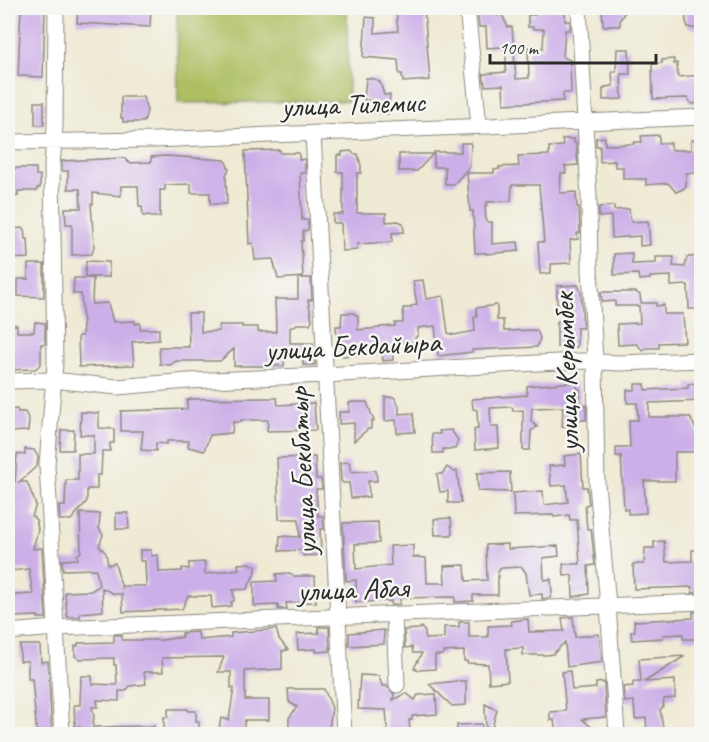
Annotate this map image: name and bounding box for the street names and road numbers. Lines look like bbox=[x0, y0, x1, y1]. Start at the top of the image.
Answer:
street label: улица Тилемис bbox=[278, 82, 427, 126]
street label: улица Керымбек bbox=[544, 289, 588, 455]
street label: улица Бекдайыра bbox=[262, 322, 444, 370]
street label: улица Бекбатыр bbox=[279, 385, 325, 558]
street label: улица Абая bbox=[295, 568, 412, 610]

